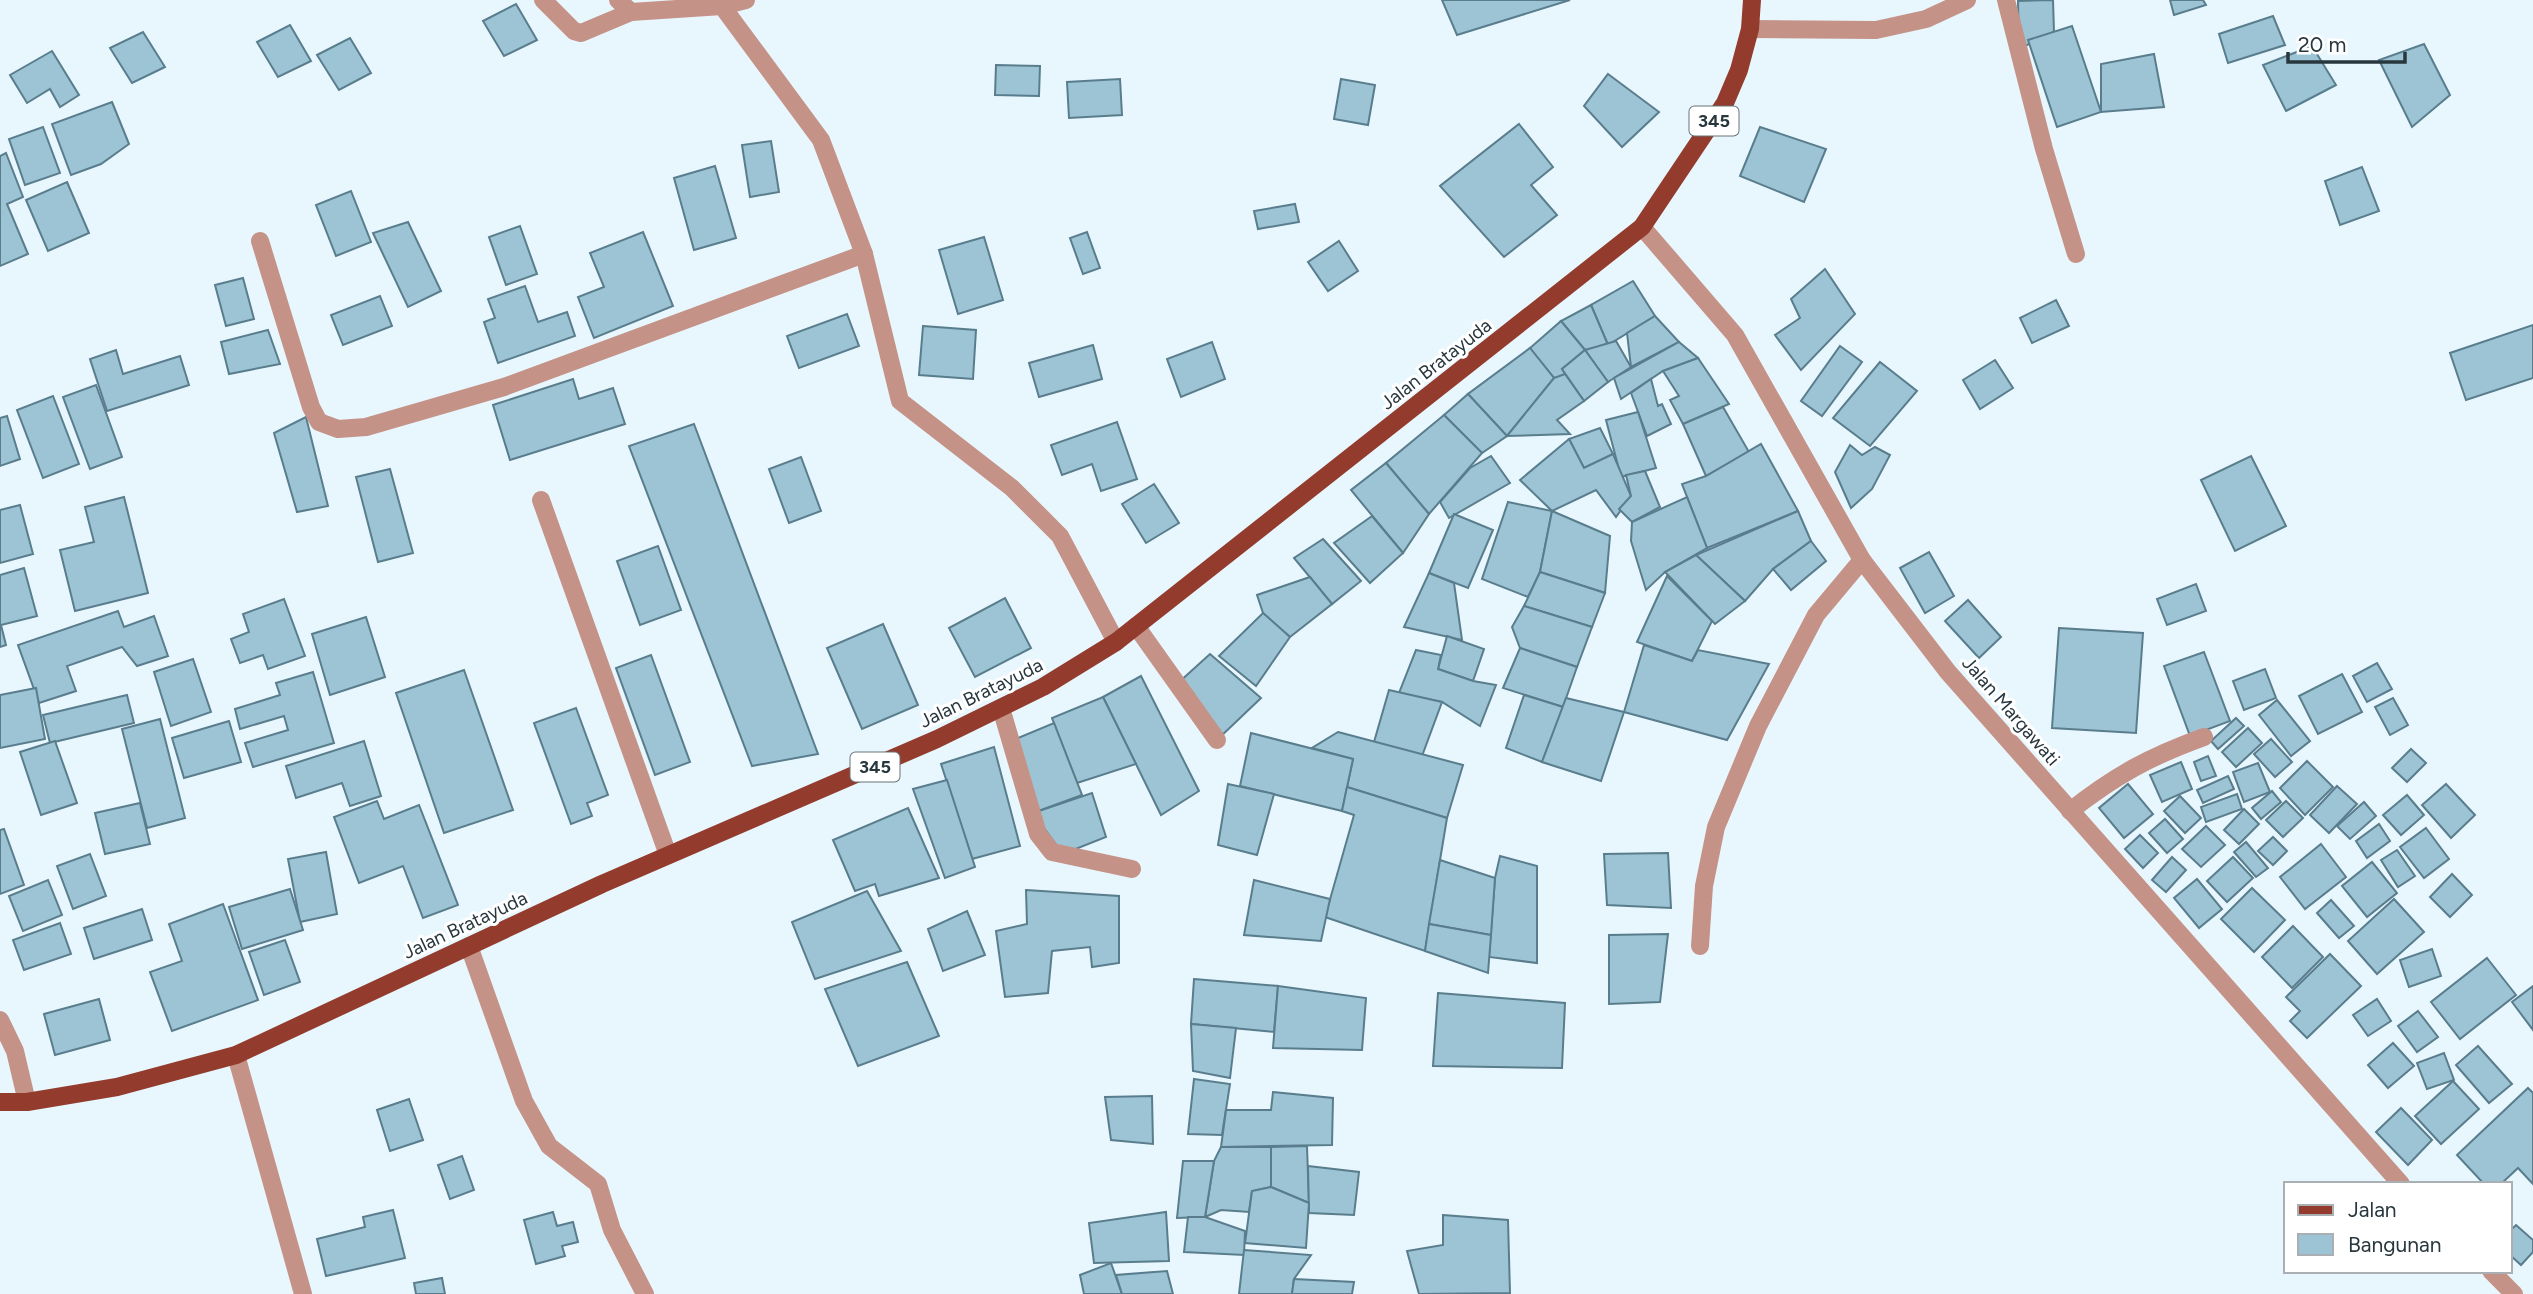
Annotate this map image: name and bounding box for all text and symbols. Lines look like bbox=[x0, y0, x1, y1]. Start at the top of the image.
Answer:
scale bar bbox=[2288, 21, 2405, 65]
text: 20 m bbox=[2298, 32, 2346, 57]
road number: 345 bbox=[1690, 106, 1738, 136]
street label: Jalan Bratayuda bbox=[1376, 314, 1496, 414]
street label: Jalan Margawati bbox=[1957, 652, 2065, 770]
street label: Jalan Bratayuda bbox=[916, 653, 1046, 733]
road number: 345 bbox=[850, 752, 900, 782]
street label: Jalan Bratayuda bbox=[399, 886, 531, 964]
legend bbox=[2284, 1182, 2512, 1273]
text: Jalan bbox=[2348, 1197, 2397, 1222]
text: Bangunan bbox=[2348, 1232, 2441, 1257]

